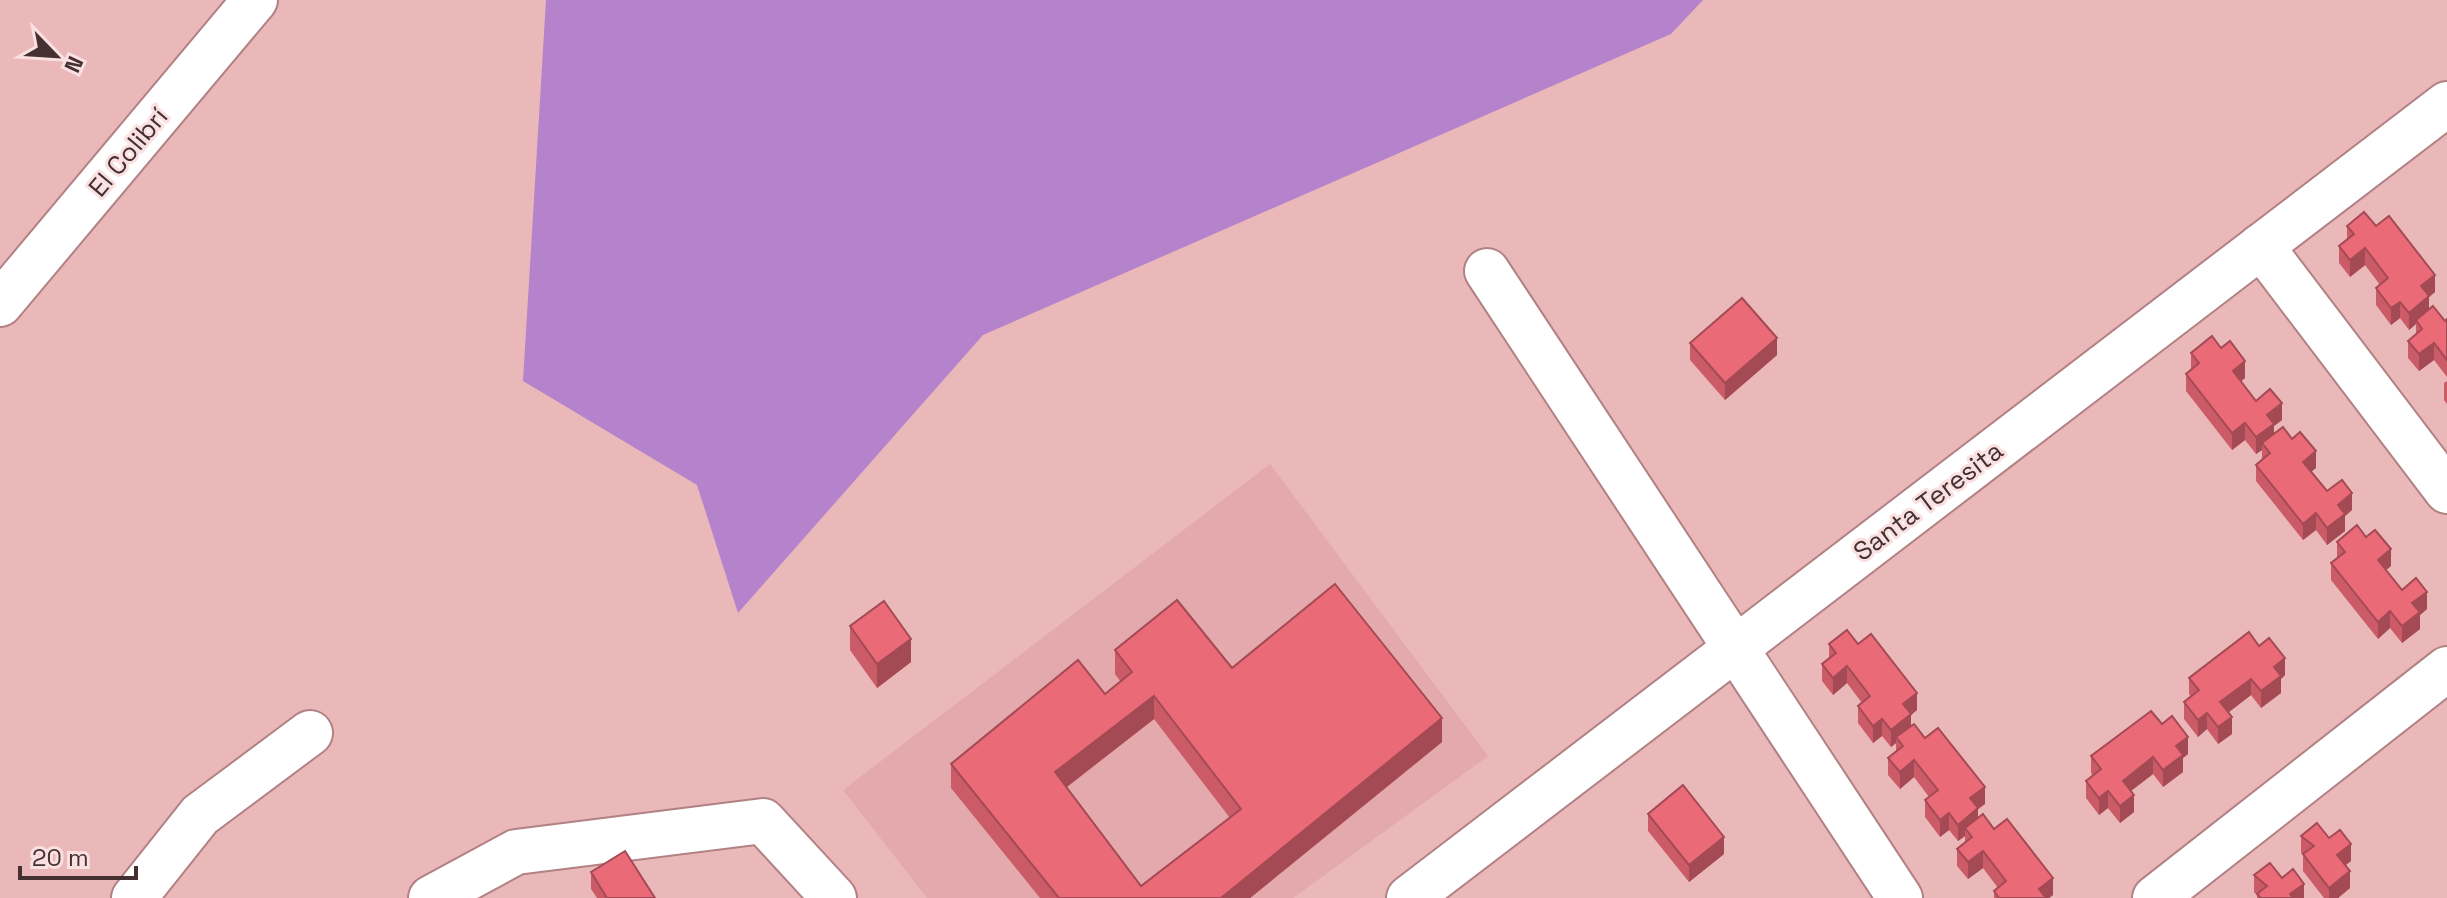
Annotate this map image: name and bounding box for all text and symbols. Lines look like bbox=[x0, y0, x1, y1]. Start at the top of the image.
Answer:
north arrow bbox=[16, 16, 96, 96]
text: N bbox=[58, 52, 90, 77]
street label: El Colibrí bbox=[81, 100, 176, 204]
street label: Santa Teresita bbox=[1846, 434, 2010, 568]
scale bar bbox=[20, 830, 136, 880]
text: 20 m bbox=[32, 842, 89, 873]

